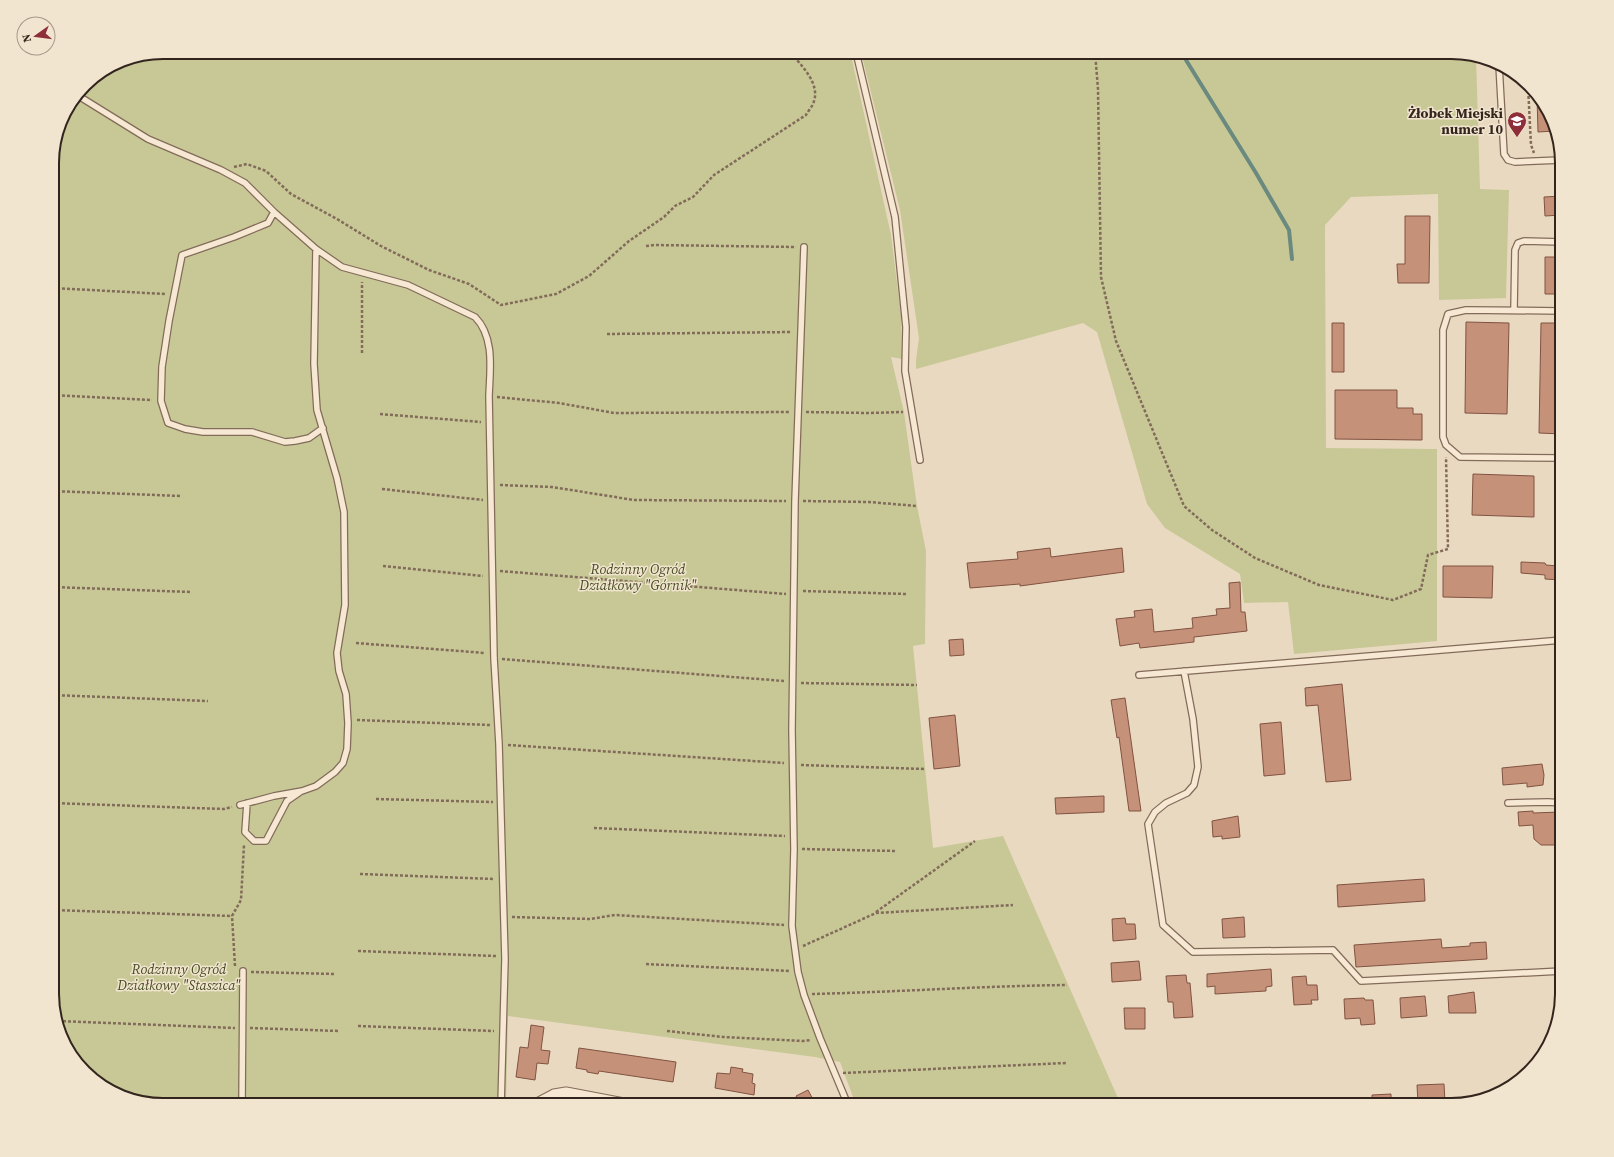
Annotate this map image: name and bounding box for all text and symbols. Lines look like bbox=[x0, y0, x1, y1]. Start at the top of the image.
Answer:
north arrow bbox=[16, 16, 56, 56]
text: N bbox=[19, 33, 35, 44]
place label: Żłobek Miejski numer 10 bbox=[1408, 103, 1504, 139]
school or university icon: Żłobek Miejski numer 10 bbox=[1506, 110, 1528, 138]
park label: Rodzinny Ogród Działkowy "Górnik" bbox=[578, 559, 697, 595]
park label: Rodzinny Ogród Działkowy "Staszica" bbox=[116, 959, 241, 995]

